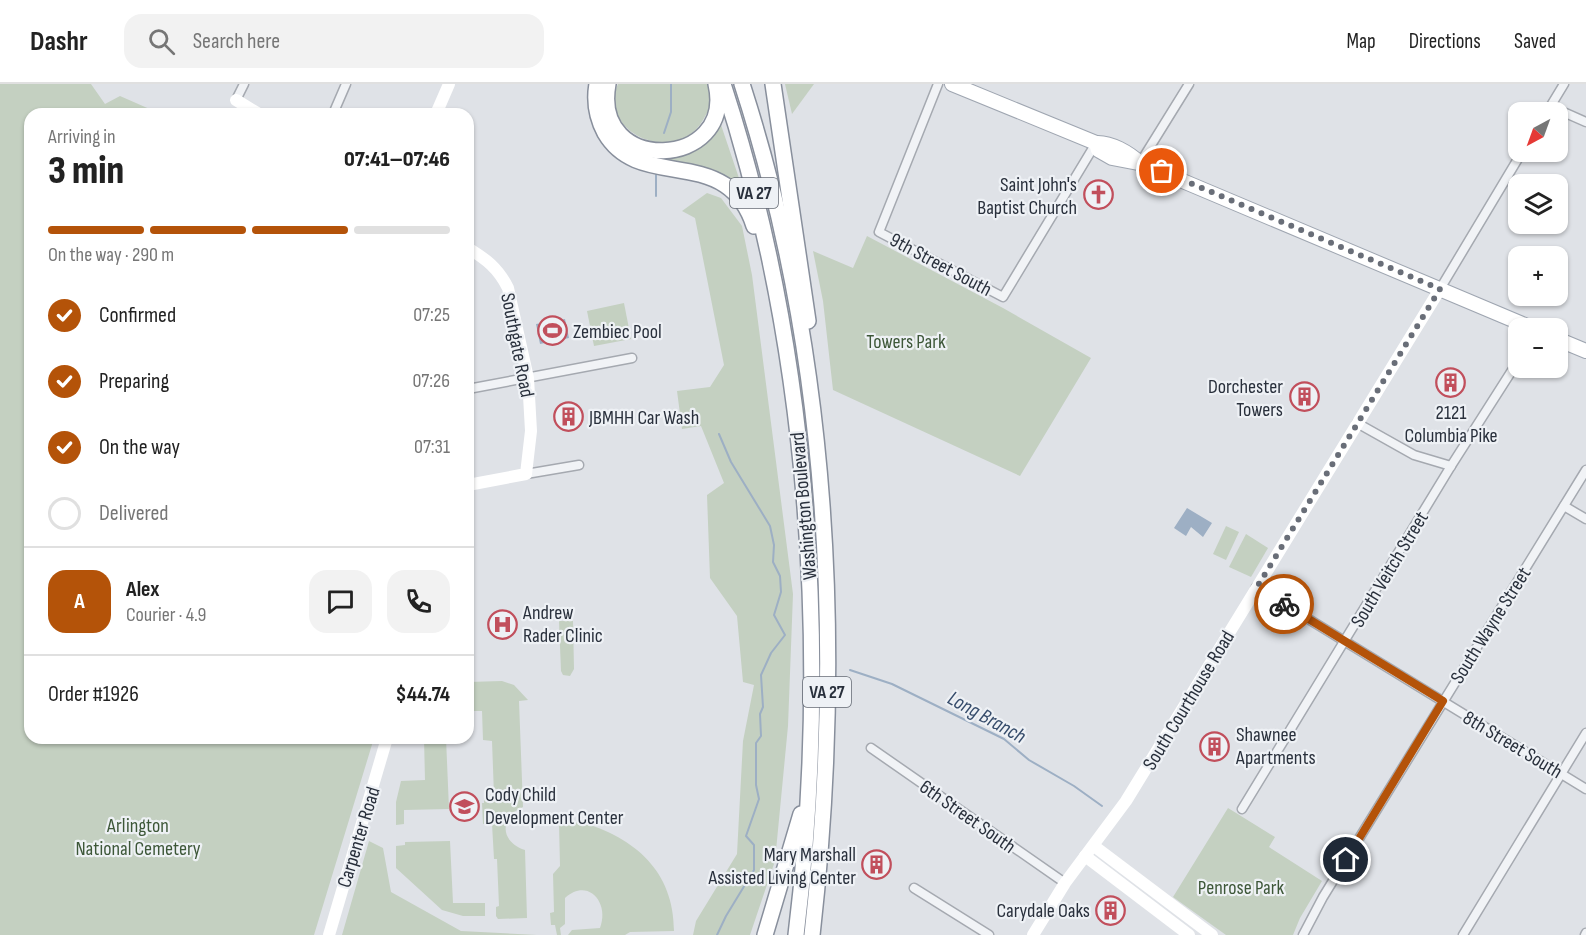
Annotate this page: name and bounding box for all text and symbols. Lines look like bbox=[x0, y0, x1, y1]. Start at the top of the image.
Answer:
search box bbox=[124, 14, 544, 68]
text: Dashr bbox=[30, 25, 88, 58]
icon: search bbox=[145, 25, 178, 58]
text: Search here bbox=[193, 28, 280, 55]
text: Map bbox=[1346, 29, 1376, 54]
text: Directions bbox=[1409, 29, 1481, 54]
text: Saved bbox=[1514, 29, 1556, 54]
north arrow bbox=[1508, 102, 1568, 162]
map controls bbox=[1508, 102, 1568, 378]
text: Arriving in bbox=[48, 125, 116, 149]
pin bbox=[1136, 145, 1187, 196]
text: 07:41–07:46 bbox=[344, 146, 450, 173]
text: 3 min bbox=[48, 148, 124, 195]
icon: bag bbox=[1145, 154, 1178, 187]
place label: Saint John's Baptist Church bbox=[977, 173, 1077, 220]
button: layers bbox=[1508, 174, 1568, 234]
road number: VA 27 bbox=[730, 178, 778, 208]
church icon: Saint John's Baptist Church bbox=[1082, 179, 1114, 211]
street label: 9th Street South bbox=[885, 228, 996, 302]
text: On the way · 290 m bbox=[48, 243, 174, 267]
button: + bbox=[1508, 246, 1568, 306]
street label: Southgate Road bbox=[495, 291, 539, 399]
icon: check bbox=[48, 299, 81, 332]
text: Confirmed bbox=[99, 302, 176, 329]
text: 07:25 bbox=[413, 303, 450, 327]
sports icon: Zembiec Pool bbox=[536, 315, 568, 347]
button: − bbox=[1508, 318, 1568, 378]
place label: Zembiec Pool bbox=[573, 320, 662, 344]
park label: Towers Park bbox=[866, 330, 946, 354]
icon: check bbox=[48, 365, 81, 398]
building icon: 2121 Columbia Pike bbox=[1435, 366, 1467, 398]
text: Preparing bbox=[99, 368, 169, 395]
text: 07:26 bbox=[412, 369, 450, 393]
place label: Dorchester Towers bbox=[1208, 375, 1283, 422]
building icon: Dorchester Towers bbox=[1288, 381, 1320, 413]
building icon: JBMHH Car Wash bbox=[552, 401, 584, 433]
place label: 2121 Columbia Pike bbox=[1404, 401, 1498, 448]
place label: JBMHH Car Wash bbox=[588, 406, 699, 430]
icon: check bbox=[48, 431, 81, 464]
street label: Washington Boulevard bbox=[786, 431, 822, 581]
text: On the way bbox=[99, 434, 180, 461]
text: 07:31 bbox=[414, 435, 450, 459]
text: Delivered bbox=[99, 500, 168, 527]
street label: South Veitch Street bbox=[1346, 507, 1434, 632]
street label: South Wayne Street bbox=[1445, 563, 1536, 688]
button: chat bbox=[309, 570, 372, 633]
button: phone bbox=[387, 570, 450, 633]
courier bbox=[1254, 574, 1314, 634]
text: Alex bbox=[126, 576, 159, 603]
text: A bbox=[74, 588, 85, 615]
icon: bike bbox=[1268, 588, 1301, 621]
place label: Andrew Rader Clinic bbox=[522, 601, 603, 648]
text: Courier · 4.9 bbox=[126, 603, 206, 627]
hospital icon: Andrew Rader Clinic bbox=[486, 608, 518, 640]
street label: South Courthouse Road bbox=[1138, 627, 1240, 775]
road number: VA 27 bbox=[803, 677, 851, 707]
text: Order #1926 bbox=[48, 681, 139, 708]
text: $44.74 bbox=[395, 681, 450, 708]
water label: Long Branch bbox=[943, 686, 1030, 749]
street label: 8th Street South bbox=[1458, 706, 1567, 784]
place label: Shawnee Apartments bbox=[1235, 723, 1316, 770]
building icon: Shawnee Apartments bbox=[1199, 730, 1231, 762]
street label: 6th Street South bbox=[915, 775, 1020, 859]
place label: Cody Child Development Center bbox=[485, 783, 624, 830]
street label: Carpenter Road bbox=[332, 784, 386, 891]
school or university icon: Cody Child Development Center bbox=[448, 790, 480, 822]
park label: Arlington National Cemetery bbox=[75, 814, 201, 861]
pin bbox=[1320, 834, 1371, 885]
place label: Mary Marshall Assisted Living Center bbox=[708, 843, 856, 890]
icon: home bbox=[1329, 843, 1362, 876]
building icon: Mary Marshall Assisted Living Center bbox=[861, 849, 893, 881]
park label: Penrose Park bbox=[1198, 876, 1285, 900]
building icon: Carydale Oaks bbox=[1095, 894, 1127, 926]
place label: Carydale Oaks bbox=[997, 899, 1090, 923]

